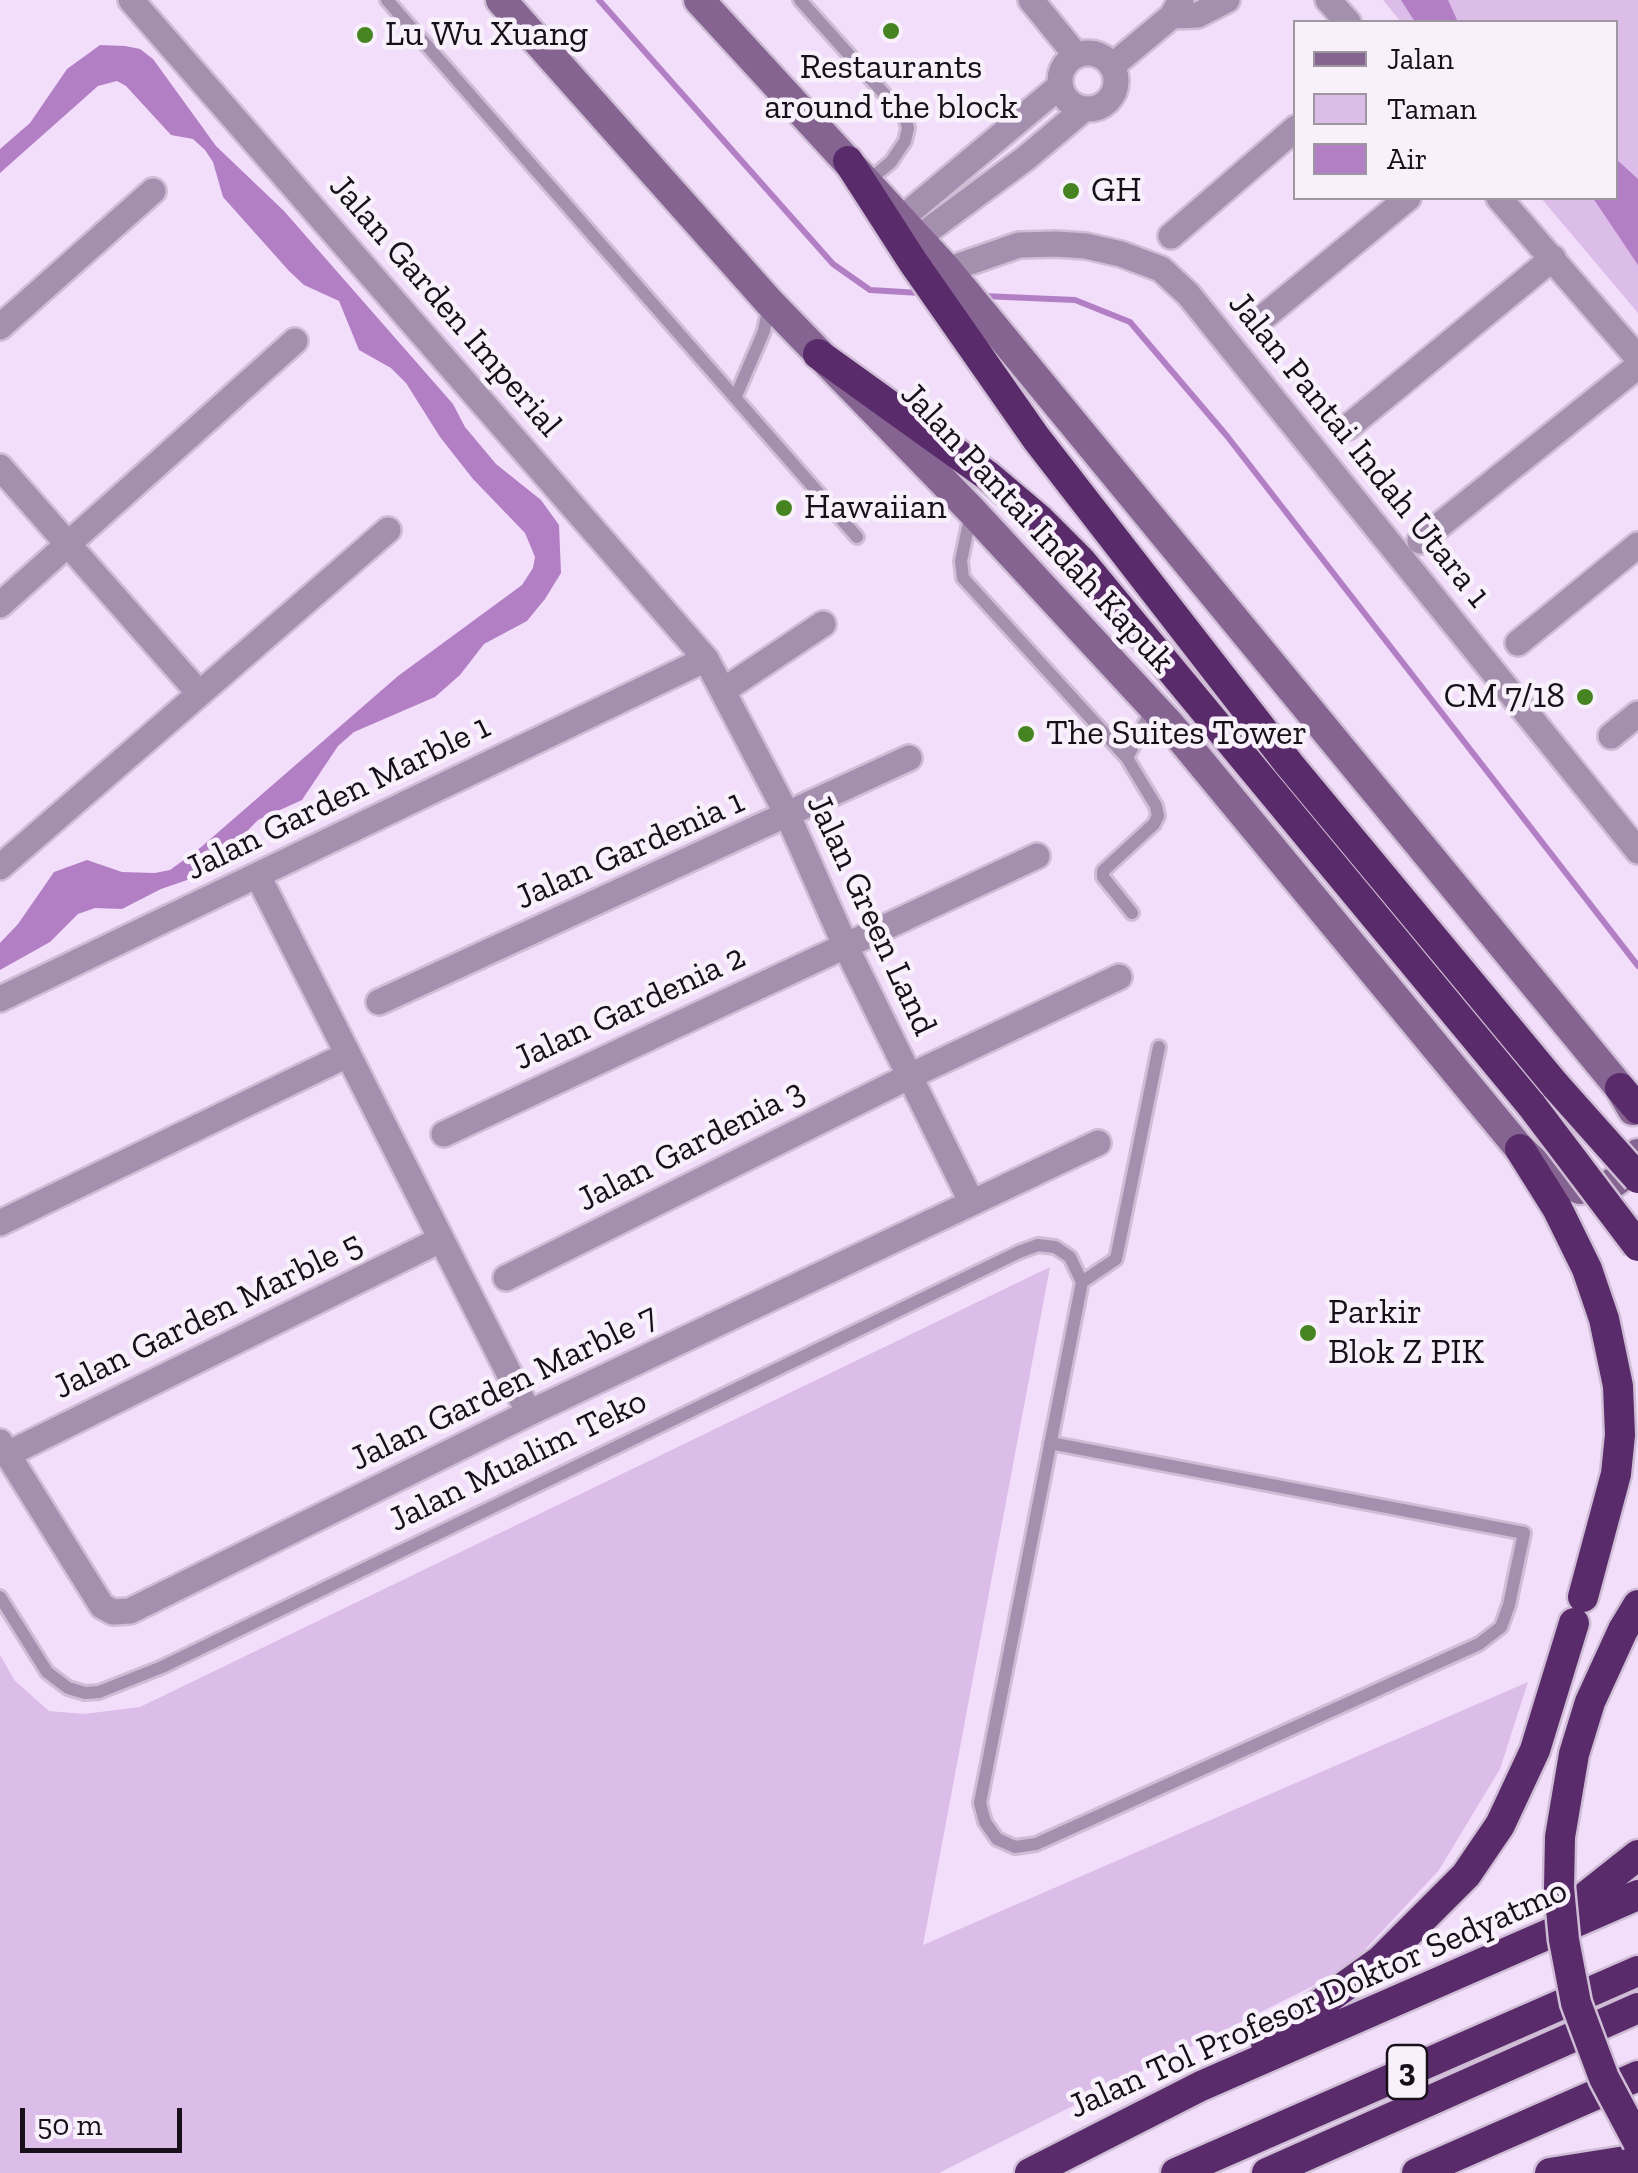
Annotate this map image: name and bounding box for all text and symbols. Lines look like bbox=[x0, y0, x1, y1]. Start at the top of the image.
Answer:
place label: Lu Wu Xuang bbox=[385, 14, 588, 56]
marker: Restaurants around the block bbox=[880, 20, 902, 42]
legend bbox=[1293, 20, 1618, 200]
marker: Lu Wu Xuang bbox=[354, 24, 376, 46]
text: Jalan bbox=[1387, 41, 1454, 77]
place label: Restaurants around the block bbox=[764, 47, 1018, 129]
text: Taman bbox=[1387, 91, 1477, 127]
text: Air bbox=[1387, 141, 1427, 177]
street label: Jalan Garden Imperial bbox=[320, 166, 570, 446]
place label: GH bbox=[1091, 170, 1142, 212]
marker: GH bbox=[1060, 180, 1082, 202]
street label: Jalan Pantai Indah Utara 1 bbox=[1219, 284, 1499, 616]
street label: Jalan Pantai Indah Kapuk bbox=[891, 374, 1183, 682]
place label: Hawaiian bbox=[804, 487, 947, 529]
marker: Hawaiian bbox=[773, 497, 795, 519]
place label: CM 7/18 bbox=[1444, 676, 1565, 718]
marker: CM 7/18 bbox=[1574, 686, 1596, 708]
street label: Jalan Garden Marble 1 bbox=[179, 706, 497, 890]
place label: The Suites Tower bbox=[1046, 713, 1307, 755]
marker: The Suites Tower bbox=[1015, 723, 1037, 745]
street label: Jalan Gardenia 1 bbox=[509, 781, 751, 919]
street label: Jalan Green Land bbox=[797, 788, 945, 1042]
street label: Jalan Gardenia 2 bbox=[508, 936, 752, 1080]
street label: Jalan Gardenia 3 bbox=[570, 1071, 812, 1221]
street label: Jalan Garden Marble 5 bbox=[47, 1223, 369, 1409]
place label: Parkir Blok Z PIK bbox=[1328, 1292, 1484, 1374]
street label: Jalan Garden Marble 7 bbox=[344, 1295, 664, 1481]
marker: Parkir Blok Z PIK bbox=[1297, 1322, 1319, 1344]
street label: Jalan Mualim Teko bbox=[382, 1380, 654, 1542]
street label: Jalan Tol Profesor Doktor Sedyatmo bbox=[1062, 1870, 1574, 2128]
road number: 3 bbox=[1387, 2045, 1427, 2099]
scale bar bbox=[25, 2088, 188, 2150]
text: 50 m bbox=[37, 2107, 102, 2143]

